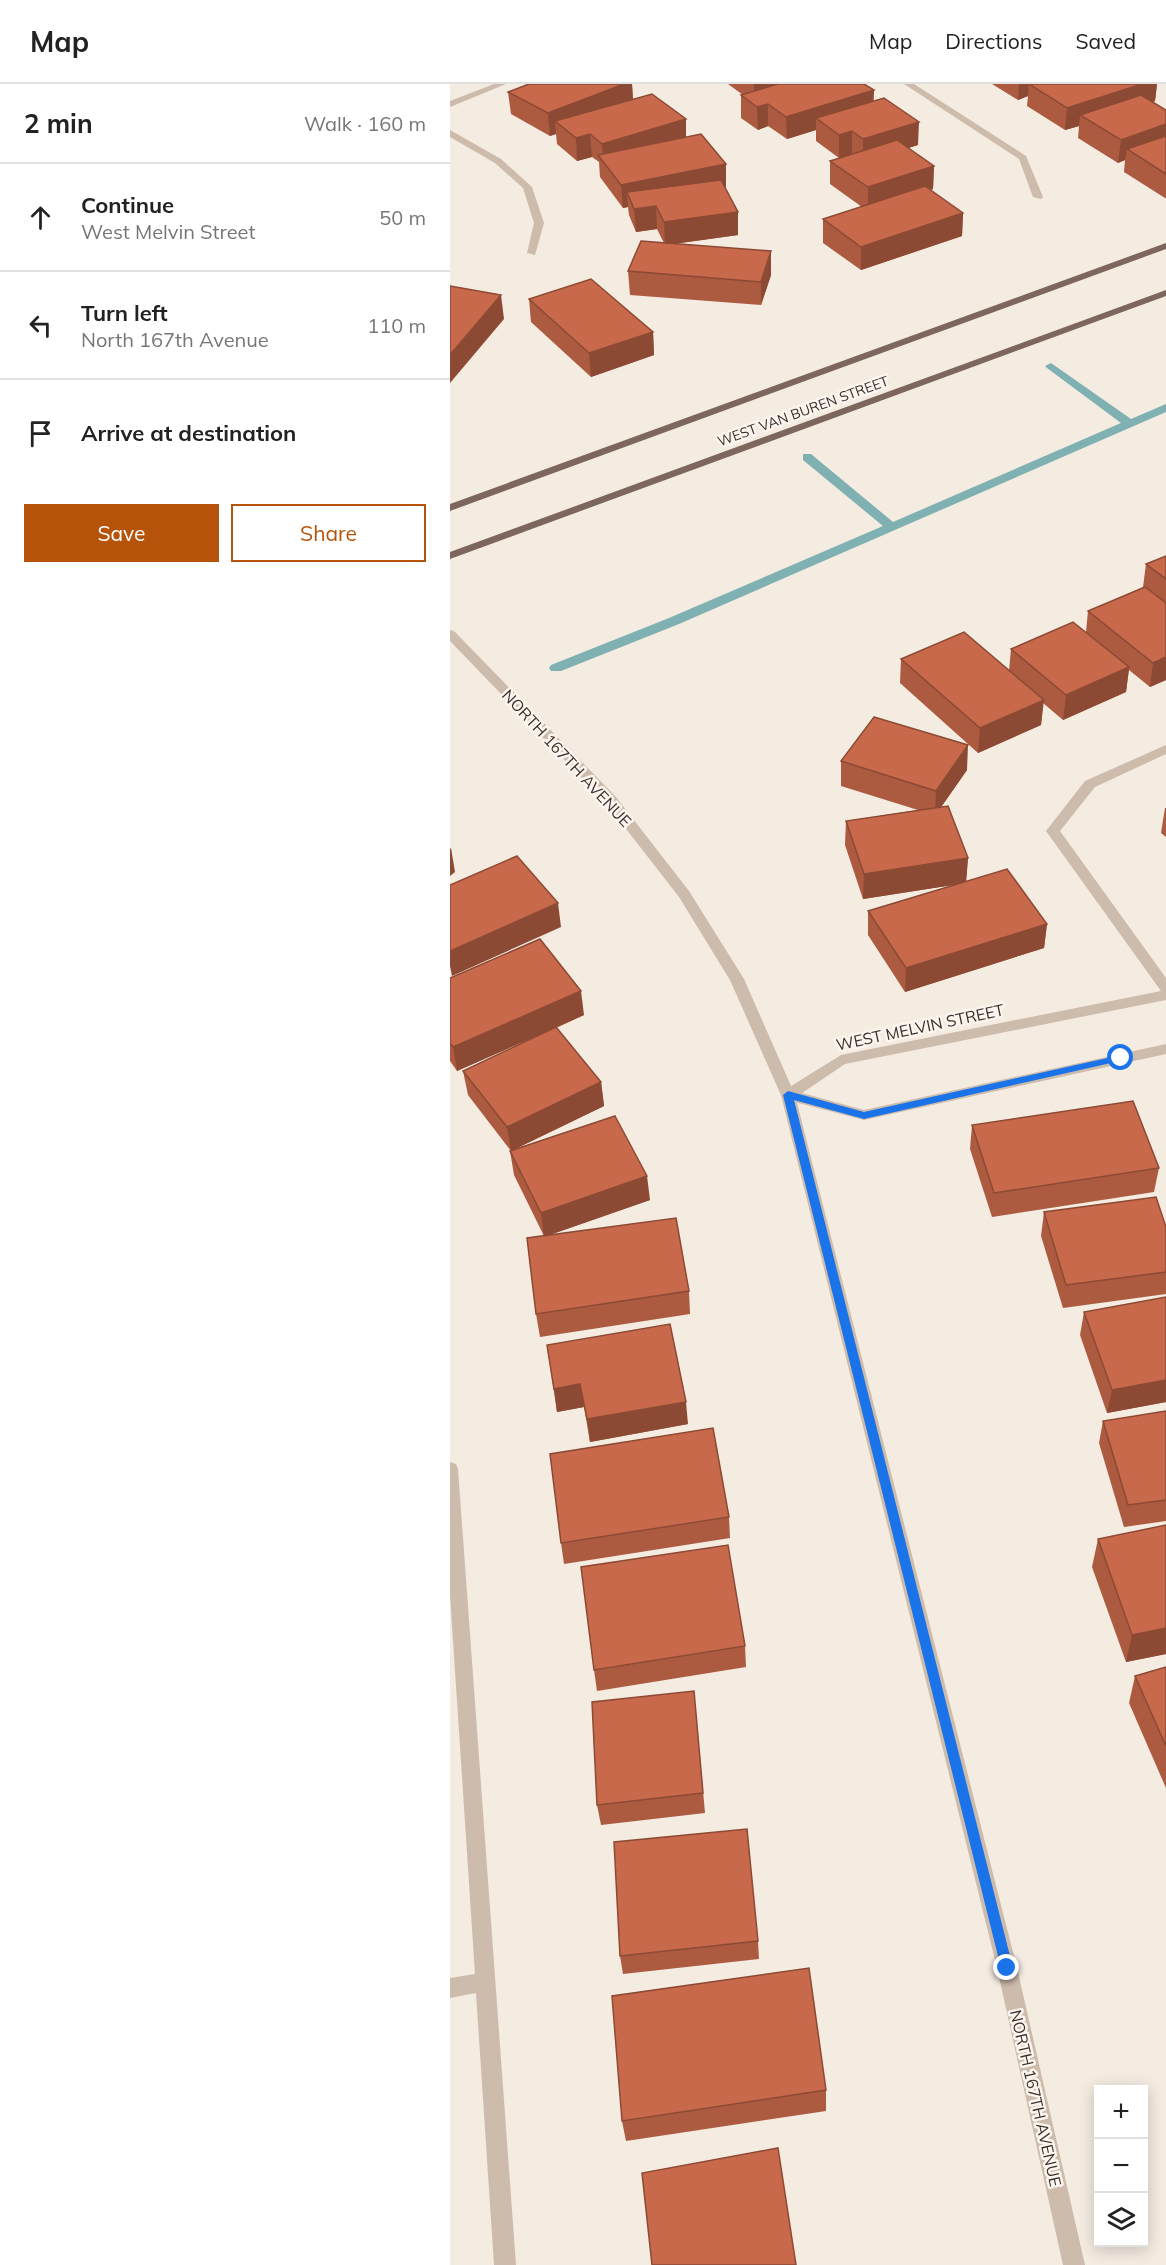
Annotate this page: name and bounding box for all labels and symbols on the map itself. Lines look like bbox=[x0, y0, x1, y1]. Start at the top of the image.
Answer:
street label: WEST VAN BUREN STREET bbox=[715, 371, 892, 450]
street label: NORTH 167TH AVENUE bbox=[498, 685, 636, 831]
street label: WEST MELVIN STREET bbox=[834, 999, 1006, 1055]
route start bbox=[1107, 1044, 1133, 1070]
route end bbox=[993, 1954, 1019, 1980]
street label: NORTH 167TH AVENUE bbox=[1006, 2008, 1066, 2188]

